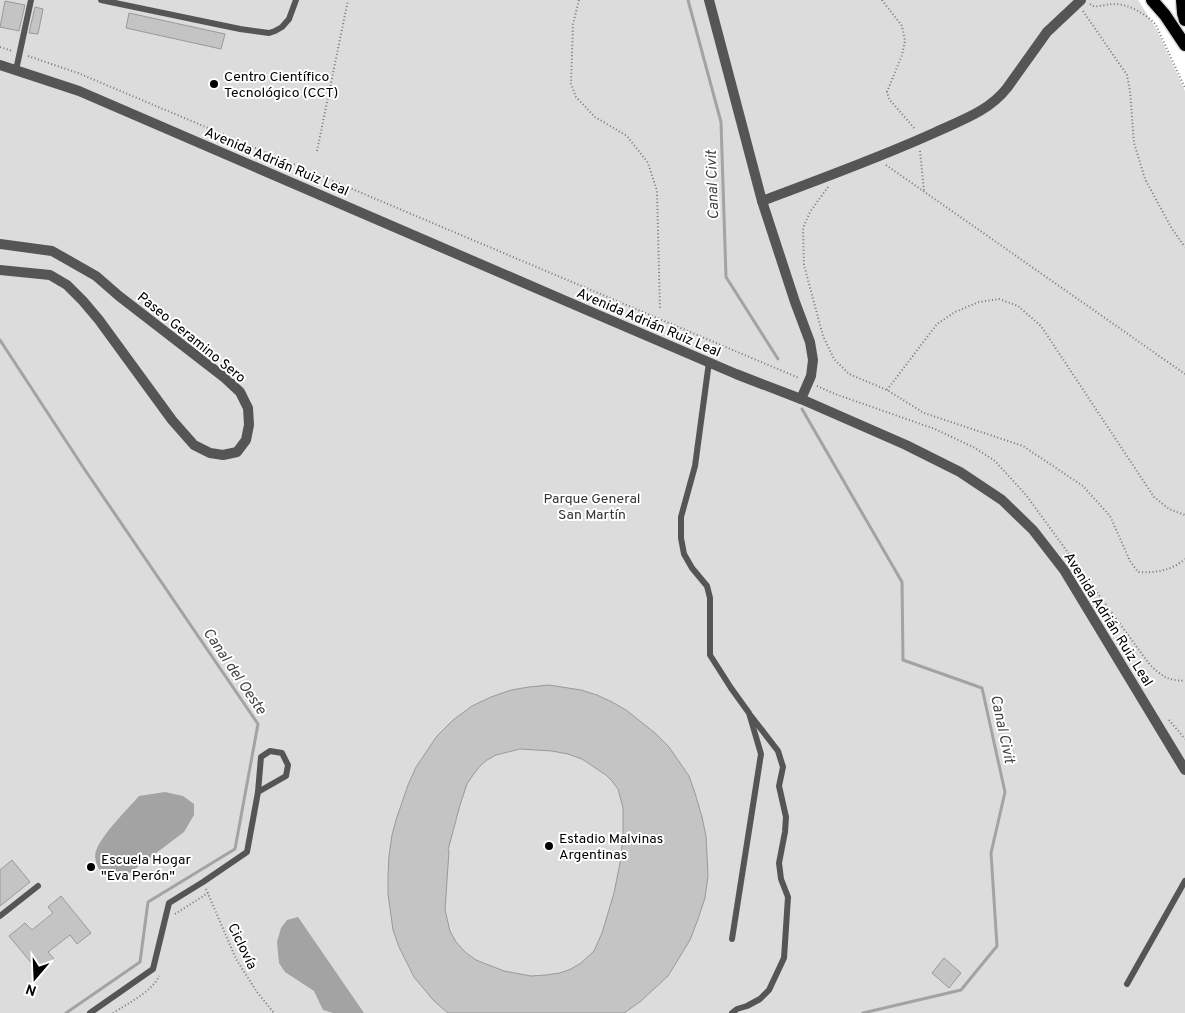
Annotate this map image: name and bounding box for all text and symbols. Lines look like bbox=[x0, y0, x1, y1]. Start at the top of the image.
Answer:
place label: Centro Científico Tecnológico (CCT) bbox=[224, 69, 338, 102]
marker: Centro Científico Tecnológico (CCT) bbox=[208, 78, 220, 90]
street label: Avenida Adrián Ruiz Leal bbox=[202, 124, 351, 200]
water label: Canal Civit bbox=[703, 149, 724, 220]
street label: Avenida Adrián Ruiz Leal bbox=[574, 285, 723, 361]
street label: Paseo Geramino Sero bbox=[133, 289, 249, 387]
park label: Parque General San Martín bbox=[544, 491, 640, 524]
street label: Avenida Adrián Ruiz Leal bbox=[1059, 550, 1156, 690]
water label: Canal del Oeste bbox=[198, 625, 270, 719]
water label: Canal Civit bbox=[985, 693, 1018, 766]
place label: Estadio Malvinas Argentinas bbox=[559, 831, 663, 864]
marker: Estadio Malvinas Argentinas bbox=[543, 840, 555, 852]
place label: Escuela Hogar "Eva Perón" bbox=[101, 852, 191, 885]
marker: Escuela Hogar "Eva Perón" bbox=[85, 861, 97, 873]
street label: Ciclovía bbox=[223, 921, 260, 972]
north arrow bbox=[10, 953, 60, 1003]
text: N bbox=[24, 979, 39, 999]

